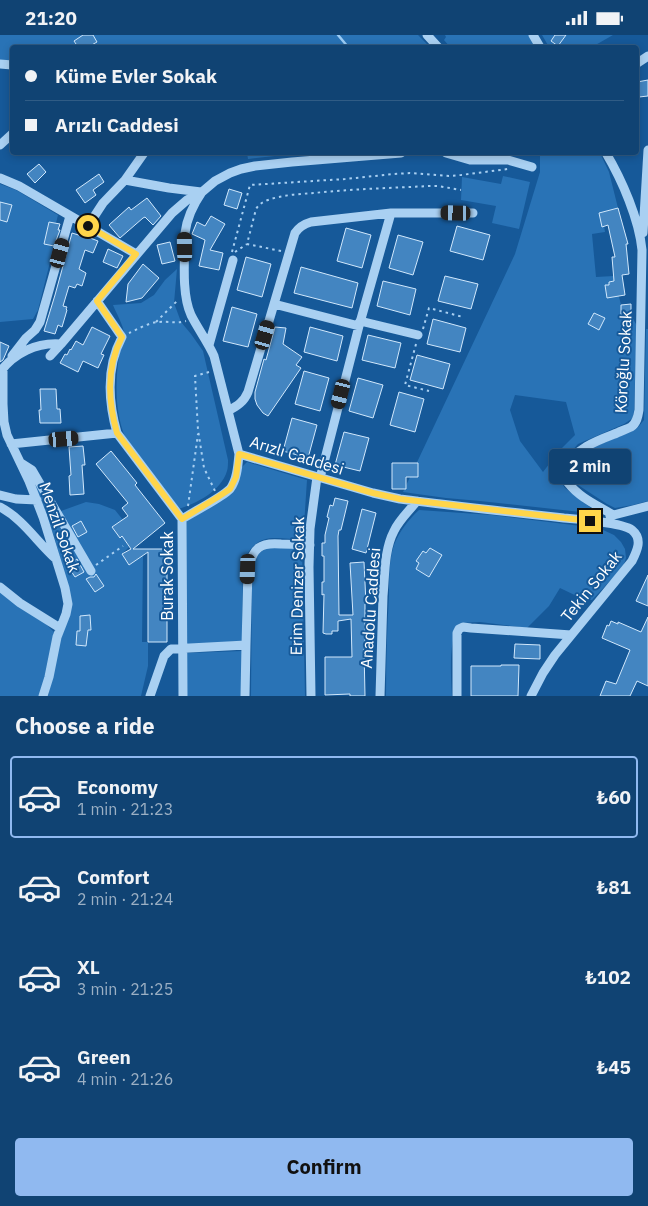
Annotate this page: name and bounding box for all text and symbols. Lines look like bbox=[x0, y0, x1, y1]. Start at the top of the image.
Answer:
text: 21:20 bbox=[25, 6, 77, 30]
text: Küme Evler Sokak bbox=[55, 64, 217, 88]
text: Arızlı Caddesi bbox=[55, 113, 179, 137]
car bbox=[440, 205, 471, 221]
route start bbox=[77, 215, 99, 237]
car bbox=[177, 232, 192, 262]
car bbox=[48, 237, 71, 269]
street label: Köroğlu Sokak bbox=[610, 310, 636, 414]
car bbox=[253, 319, 276, 351]
car bbox=[330, 378, 351, 410]
car bbox=[48, 430, 79, 448]
street label: Arızlı Caddesi bbox=[248, 431, 346, 479]
callout: 2 min bbox=[549, 449, 631, 483]
text: 2 min bbox=[569, 456, 611, 476]
street label: Menzil Sokak bbox=[35, 479, 85, 575]
route end bbox=[579, 510, 601, 532]
street label: Erim Denizer Sokak bbox=[286, 516, 308, 656]
street label: Burak Sokak bbox=[157, 531, 177, 621]
street label: Tekin Sokak bbox=[556, 546, 626, 626]
street label: Anadolu Caddesi bbox=[356, 547, 384, 669]
car bbox=[239, 554, 256, 584]
text: Choose a ride bbox=[15, 711, 155, 740]
icon: car bbox=[17, 775, 62, 820]
text: Economy bbox=[77, 775, 158, 799]
text: ₺60 bbox=[597, 785, 631, 809]
text: 1 min · 21:23 bbox=[77, 799, 173, 819]
icon: car bbox=[17, 865, 62, 910]
text: Comfort bbox=[77, 865, 150, 889]
text: ₺81 bbox=[597, 875, 631, 899]
text: 2 min · 21:24 bbox=[77, 889, 173, 909]
icon: car bbox=[17, 955, 62, 1000]
text: XL bbox=[77, 955, 100, 979]
text: ₺102 bbox=[585, 965, 631, 989]
text: 3 min · 21:25 bbox=[77, 979, 173, 999]
icon: car bbox=[17, 1045, 62, 1090]
text: Green bbox=[77, 1045, 131, 1069]
text: ₺45 bbox=[597, 1055, 631, 1079]
text: 4 min · 21:26 bbox=[77, 1069, 173, 1089]
button: Confirm bbox=[15, 1138, 633, 1196]

